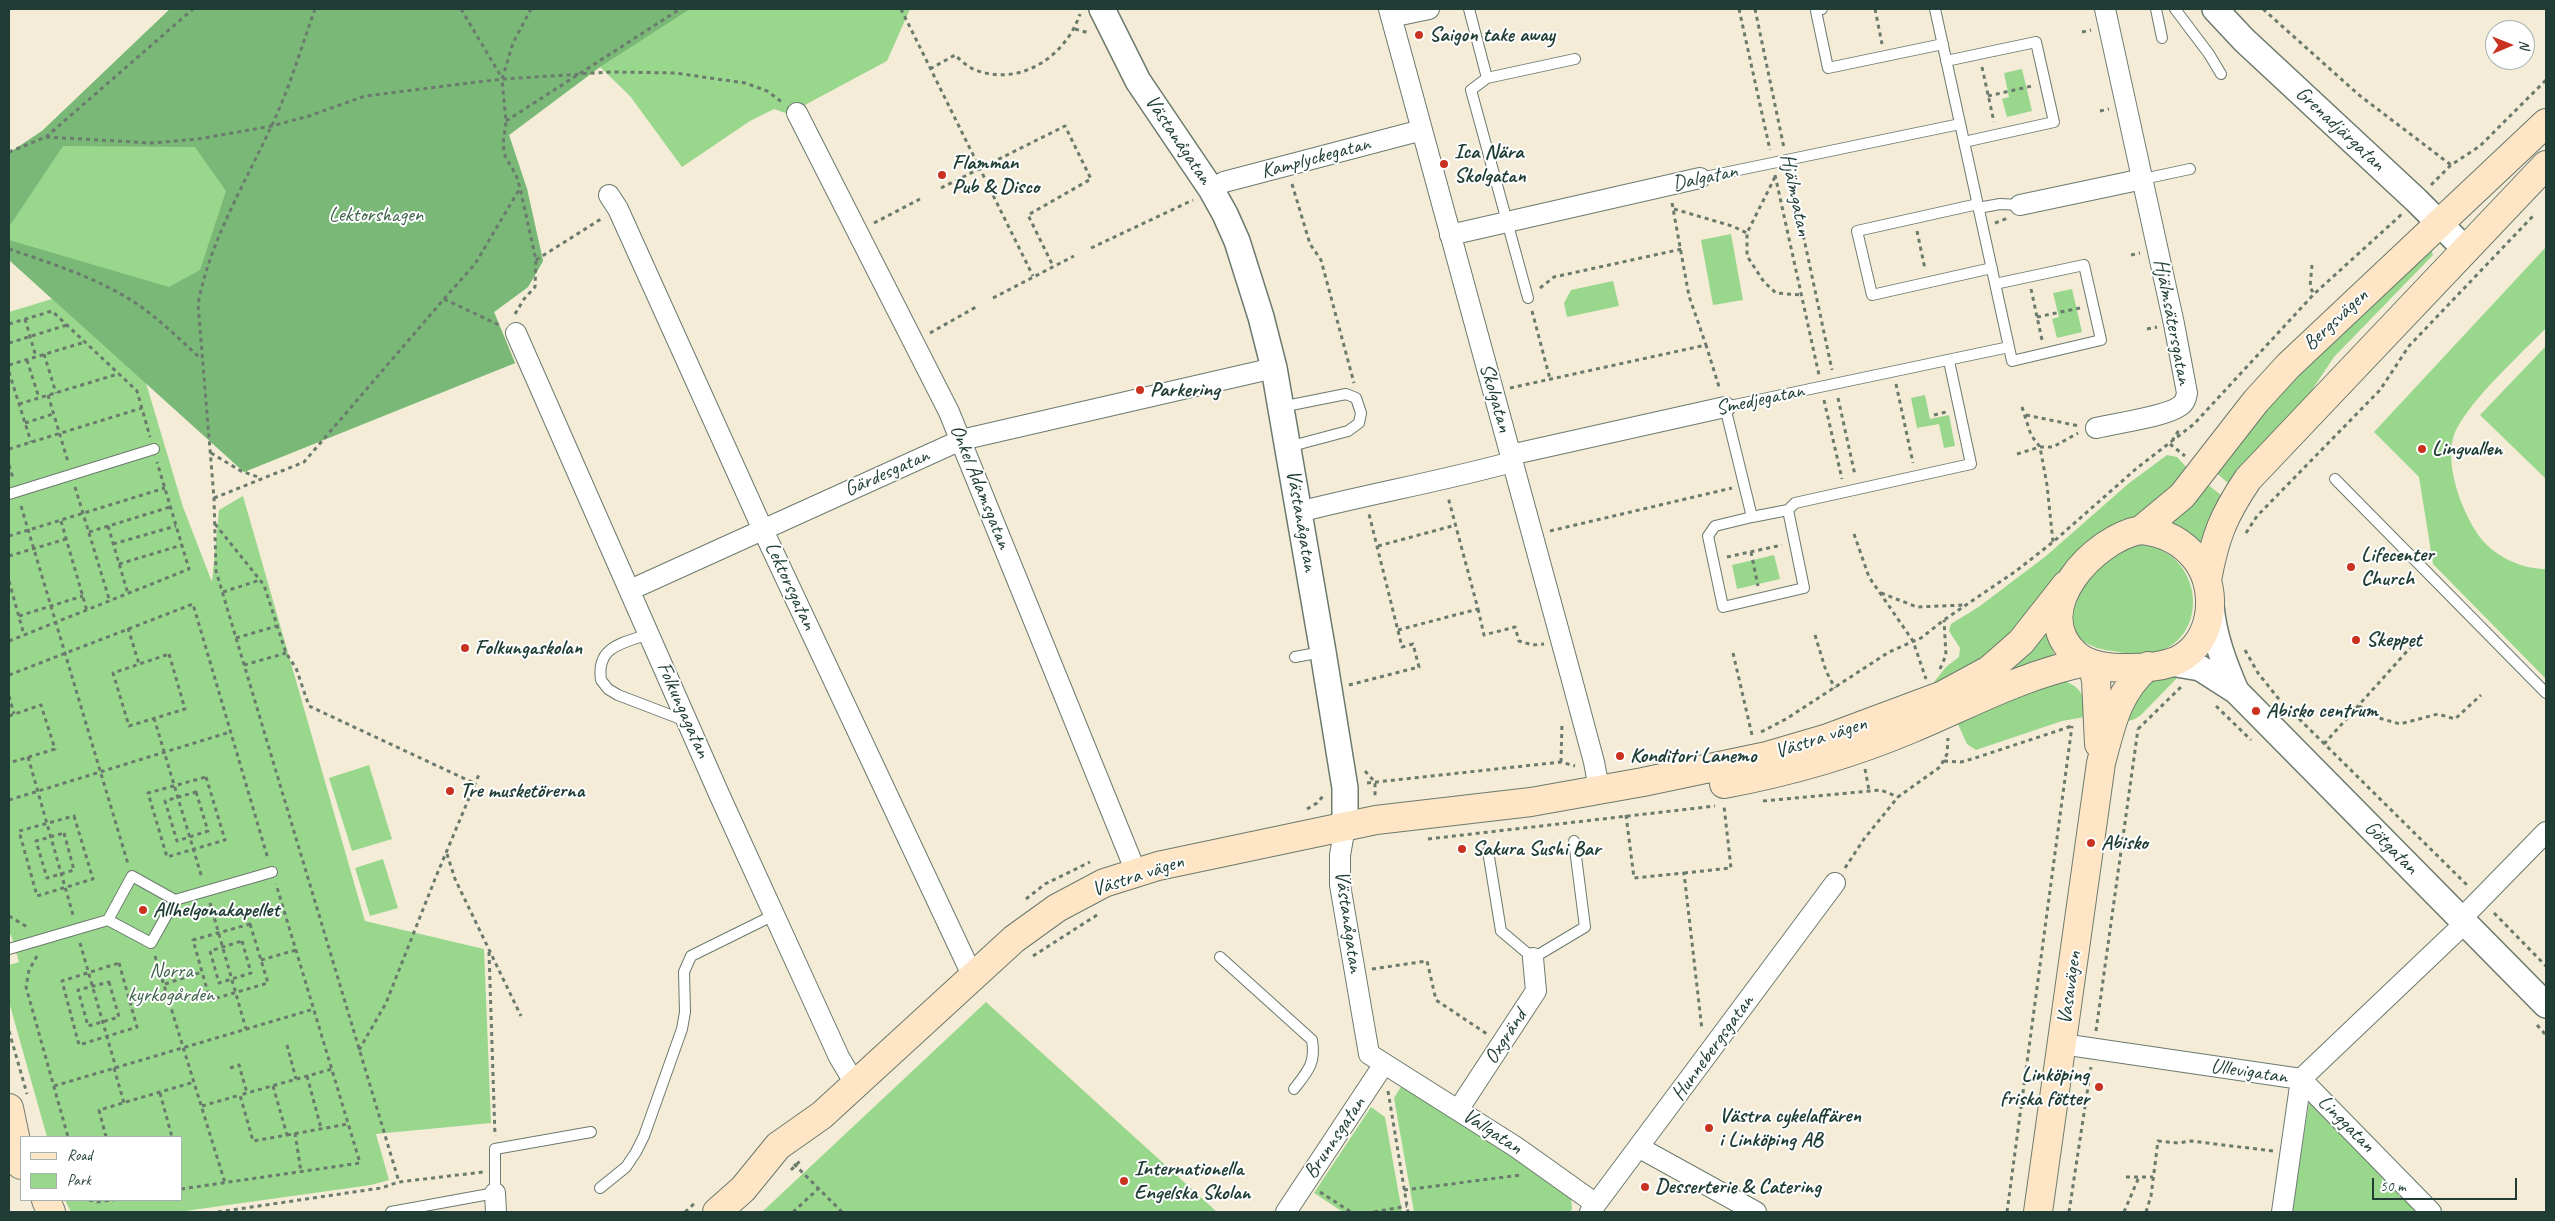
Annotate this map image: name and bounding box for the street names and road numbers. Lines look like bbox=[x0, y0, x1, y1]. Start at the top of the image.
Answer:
street label: Grenadjärgatan bbox=[2290, 81, 2390, 177]
street label: Västanågatan bbox=[1139, 90, 1217, 190]
street label: Kamplyckegatan bbox=[1259, 131, 1373, 185]
street label: Hjälmgatan bbox=[1774, 152, 1816, 238]
street label: Dalgatan bbox=[1670, 159, 1740, 197]
street label: Hjälmsätersgatan bbox=[2147, 257, 2197, 387]
street label: Bergsvägen bbox=[2298, 284, 2374, 356]
street label: Skolgatan bbox=[1473, 361, 1517, 435]
street label: Smedjegatan bbox=[1713, 378, 1807, 422]
street label: Onkel Adamsgatan bbox=[944, 421, 1016, 553]
street label: Gärdesgatan bbox=[841, 443, 933, 503]
street label: Västanågatan bbox=[1280, 468, 1322, 574]
street label: Lektorsgatan bbox=[759, 538, 821, 634]
street label: Folkungagatan bbox=[651, 658, 715, 762]
street label: Västra vägen bbox=[1772, 711, 1870, 765]
street label: Götgatan bbox=[2359, 816, 2423, 880]
street label: Västra vägen bbox=[1089, 849, 1187, 903]
street label: Västanågatan bbox=[1328, 869, 1368, 975]
street label: Vasavägen bbox=[2052, 950, 2088, 1026]
street label: Hunnebergsgatan bbox=[1666, 990, 1760, 1106]
street label: Oxgränd bbox=[1479, 1005, 1533, 1069]
street label: Ullevigatan bbox=[2209, 1054, 2289, 1090]
street label: Linggatan bbox=[2312, 1090, 2380, 1158]
street label: Brunnsgatan bbox=[1298, 1092, 1372, 1184]
street label: Vallgatan bbox=[1457, 1103, 1527, 1161]

